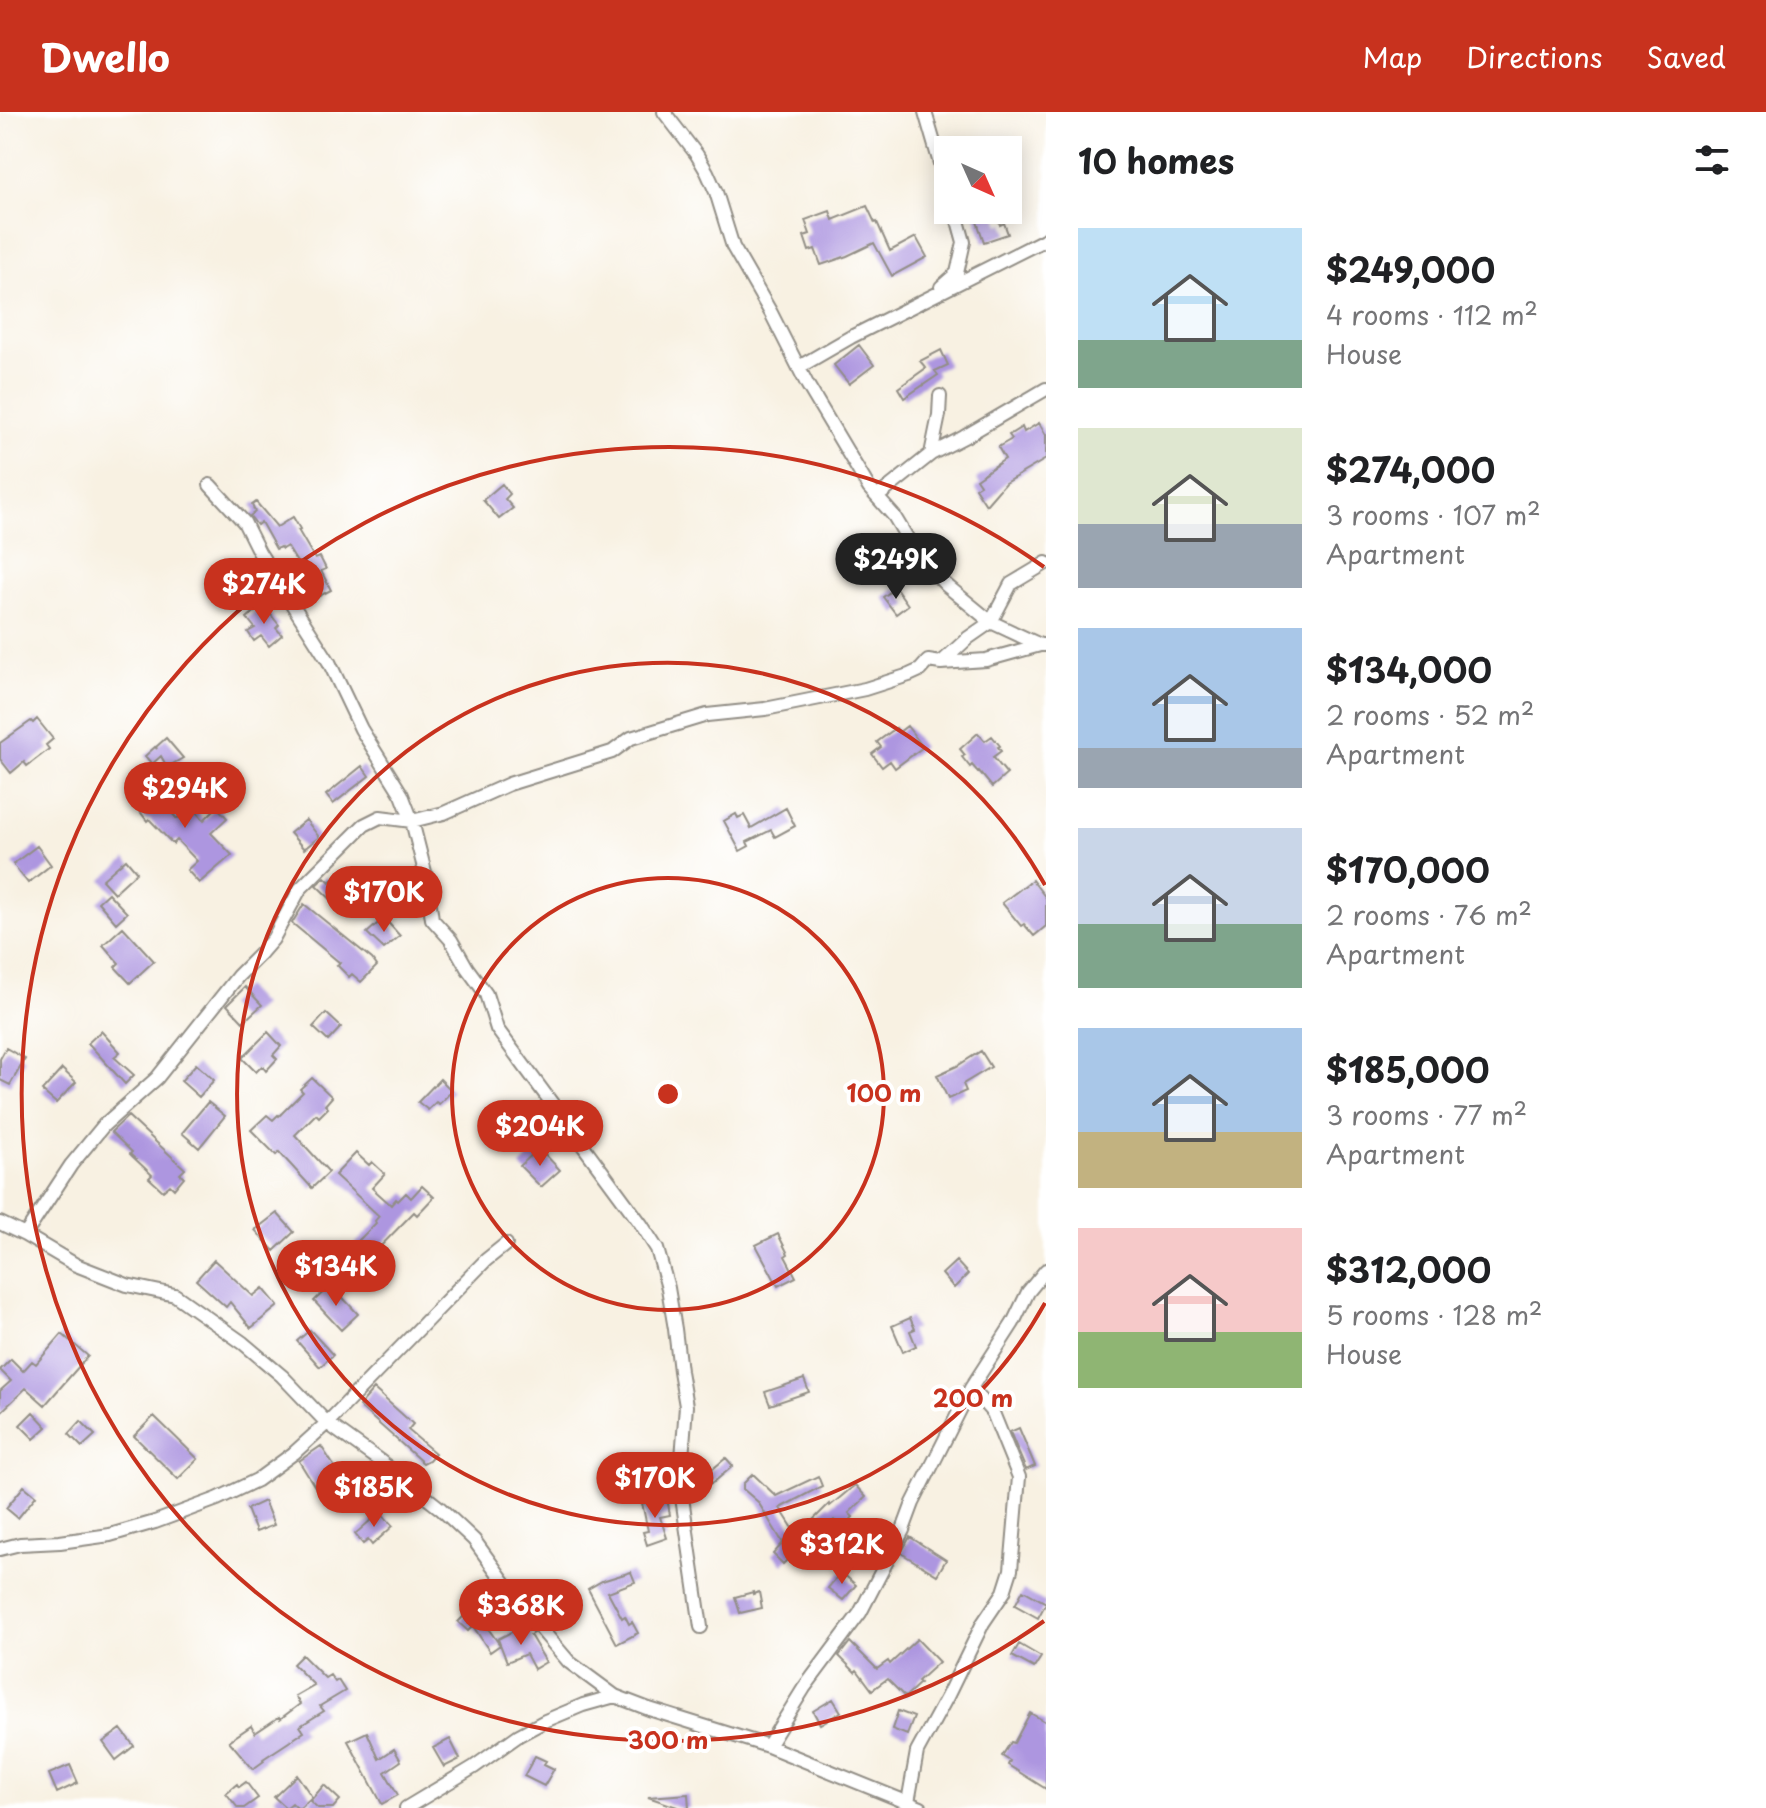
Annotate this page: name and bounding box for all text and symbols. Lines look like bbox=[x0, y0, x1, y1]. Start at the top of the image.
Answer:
text: Dwello bbox=[40, 28, 170, 85]
text: Map bbox=[1363, 35, 1422, 78]
text: Directions bbox=[1466, 35, 1603, 78]
text: Saved bbox=[1647, 35, 1726, 78]
text: 10 homes bbox=[1078, 134, 1234, 186]
north arrow bbox=[934, 136, 1022, 224]
map controls bbox=[934, 136, 1022, 224]
icon: filters bbox=[1690, 138, 1734, 182]
text: $249,000 bbox=[1326, 243, 1495, 295]
icon: home bbox=[1142, 260, 1238, 356]
text: 4 rooms · 112 m² bbox=[1326, 295, 1538, 334]
text: House bbox=[1326, 334, 1402, 373]
text: $274,000 bbox=[1326, 443, 1495, 495]
icon: home bbox=[1142, 460, 1238, 556]
text: 3 rooms · 107 m² bbox=[1326, 495, 1541, 534]
pin: $249K bbox=[840, 533, 952, 601]
text: Apartment bbox=[1326, 534, 1465, 573]
text: $249K bbox=[853, 539, 939, 578]
pin: $274K bbox=[208, 558, 320, 626]
text: $274K bbox=[222, 564, 306, 603]
text: $134,000 bbox=[1326, 643, 1492, 695]
icon: home bbox=[1142, 660, 1238, 756]
text: 2 rooms · 52 m² bbox=[1326, 695, 1534, 734]
text: Apartment bbox=[1326, 734, 1465, 773]
pin: $294K bbox=[129, 762, 241, 830]
text: $294K bbox=[142, 768, 228, 807]
text: $170,000 bbox=[1326, 843, 1490, 895]
icon: home bbox=[1142, 860, 1238, 956]
pin: $170K bbox=[328, 866, 440, 934]
text: $170K bbox=[343, 872, 425, 911]
text: 2 rooms · 76 m² bbox=[1326, 895, 1532, 934]
text: Apartment bbox=[1326, 934, 1465, 973]
text: $185,000 bbox=[1326, 1043, 1490, 1095]
icon: home bbox=[1142, 1060, 1238, 1156]
text: 100 m bbox=[847, 1074, 921, 1110]
centre of rings bbox=[654, 1080, 682, 1108]
text: 3 rooms · 77 m² bbox=[1326, 1095, 1527, 1134]
pin: $204K bbox=[484, 1100, 596, 1168]
text: $204K bbox=[495, 1106, 585, 1145]
text: Apartment bbox=[1326, 1134, 1465, 1173]
pin: $134K bbox=[280, 1240, 392, 1308]
text: $312,000 bbox=[1326, 1243, 1491, 1295]
text: $134K bbox=[295, 1246, 377, 1285]
icon: home bbox=[1142, 1260, 1238, 1356]
text: 5 rooms · 128 m² bbox=[1326, 1295, 1542, 1334]
text: House bbox=[1326, 1334, 1402, 1373]
text: 200 m bbox=[933, 1379, 1013, 1415]
pin: $170K bbox=[599, 1452, 711, 1520]
text: $170K bbox=[614, 1458, 696, 1497]
pin: $185K bbox=[318, 1461, 430, 1529]
text: $185K bbox=[334, 1467, 414, 1506]
pin: $312K bbox=[786, 1518, 898, 1586]
text: $312K bbox=[800, 1524, 884, 1563]
pin: $368K bbox=[465, 1579, 577, 1647]
text: $368K bbox=[477, 1585, 565, 1624]
text: 300 m bbox=[627, 1721, 709, 1757]

